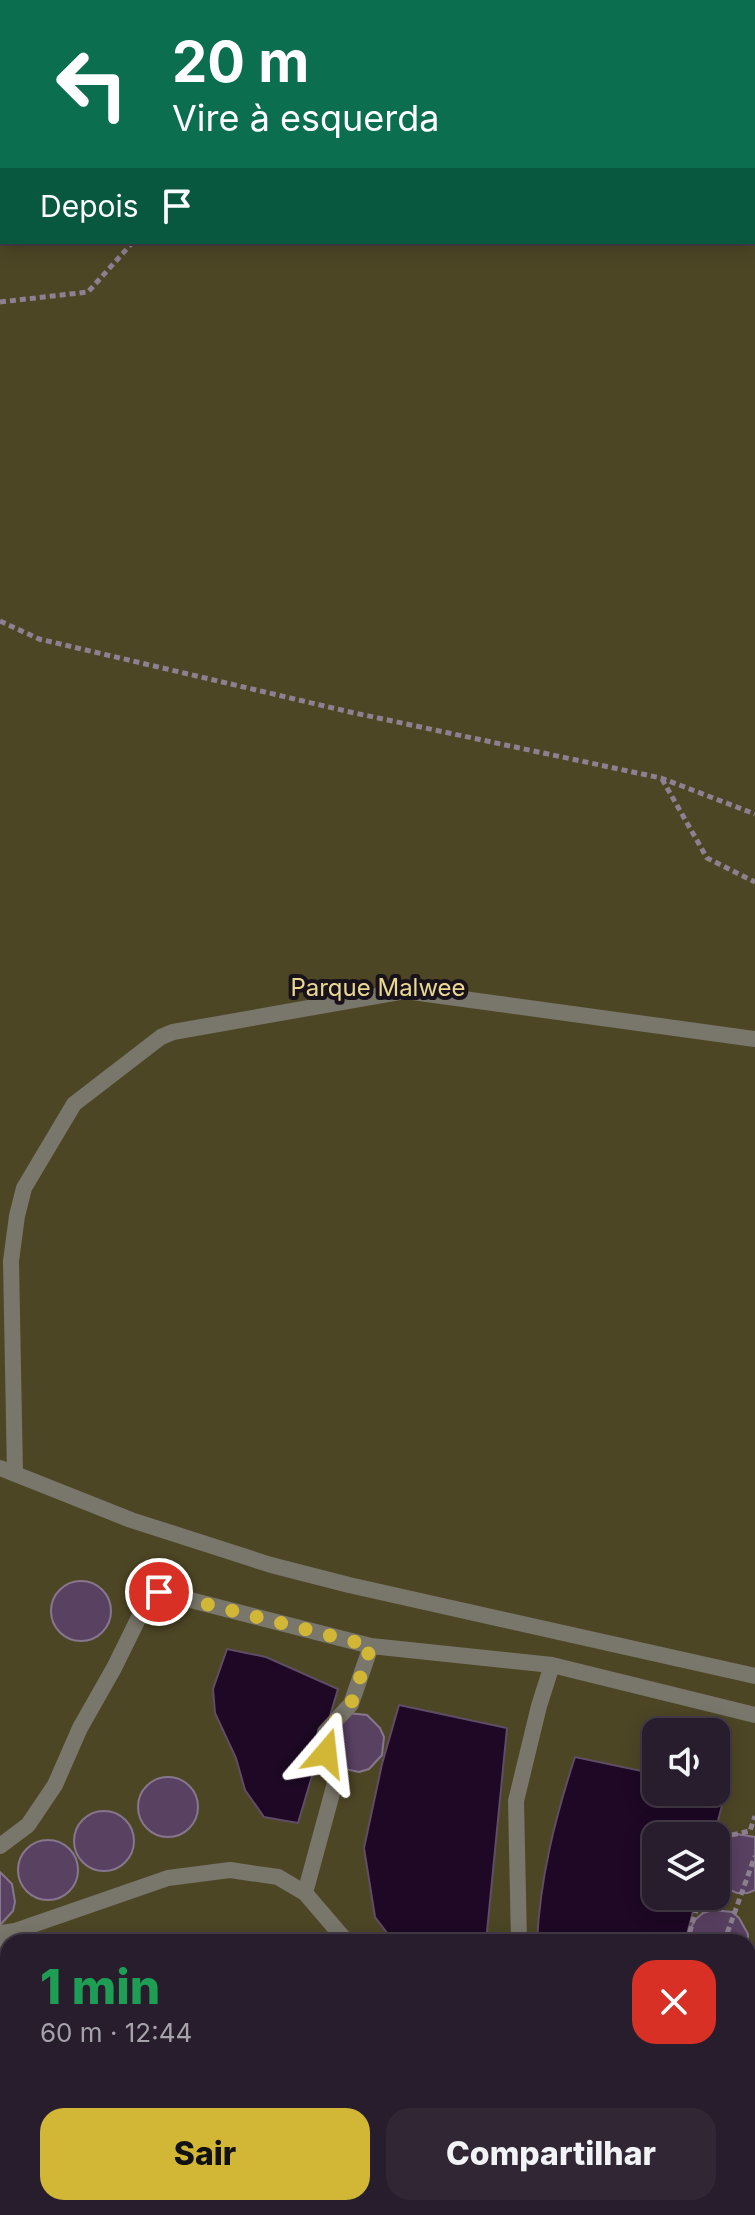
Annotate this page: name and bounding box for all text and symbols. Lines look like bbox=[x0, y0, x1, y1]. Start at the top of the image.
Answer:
text: 20 m bbox=[172, 28, 309, 96]
icon: left bbox=[40, 32, 144, 136]
text: Vire à esquerda bbox=[172, 96, 440, 140]
icon: arrive bbox=[155, 184, 199, 228]
text: Depois bbox=[40, 188, 139, 224]
park label: Parque Malwee bbox=[290, 973, 466, 1002]
pin bbox=[125, 1558, 193, 1626]
icon: arrive bbox=[137, 1570, 181, 1614]
position arrow bbox=[284, 1711, 368, 1795]
map controls bbox=[642, 1718, 730, 1910]
button: sound bbox=[642, 1718, 730, 1806]
button: layers bbox=[642, 1822, 730, 1910]
text: 1 min bbox=[40, 1957, 160, 2016]
button: close bbox=[632, 1960, 716, 2044]
text: 60 m · 12:44 bbox=[40, 2017, 192, 2048]
button: Sair bbox=[40, 2108, 370, 2200]
button: Compartilhar bbox=[386, 2108, 716, 2200]

